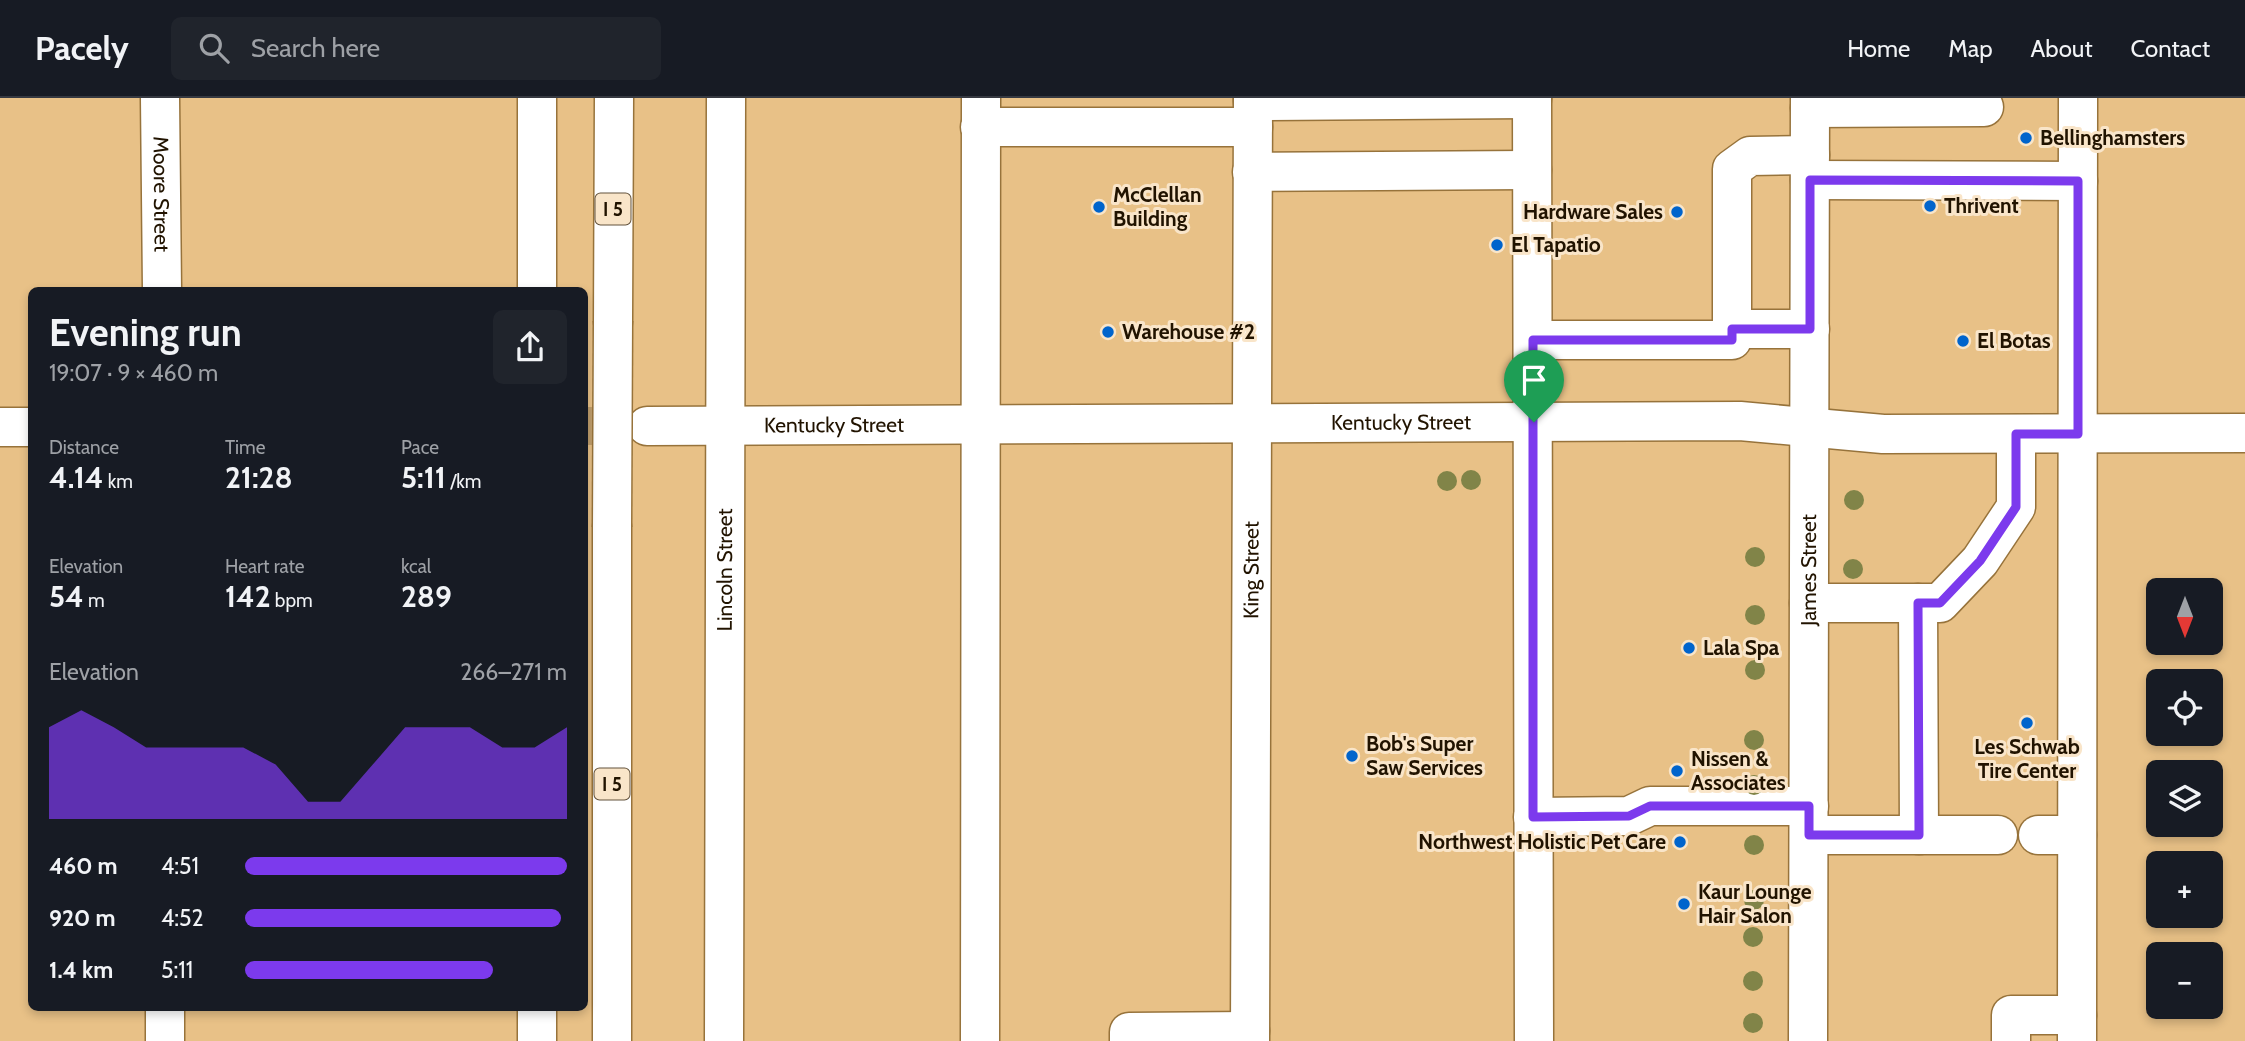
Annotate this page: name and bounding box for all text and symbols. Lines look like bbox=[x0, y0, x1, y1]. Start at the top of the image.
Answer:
search box bbox=[171, 17, 661, 80]
text: Pacely bbox=[35, 28, 129, 68]
icon: search bbox=[195, 29, 233, 67]
text: Search here bbox=[251, 32, 380, 64]
text: Home bbox=[1847, 34, 1910, 63]
text: Map bbox=[1948, 34, 1993, 63]
text: About bbox=[2031, 34, 2093, 63]
text: Contact bbox=[2131, 34, 2210, 63]
place label: Bellinghamsters bbox=[2040, 125, 2185, 150]
marker: Bellinghamsters bbox=[2018, 130, 2034, 146]
street label: Moore Street bbox=[148, 136, 175, 252]
place label: McClellan Building bbox=[1113, 182, 1202, 231]
place label: Thrivent bbox=[1944, 193, 2019, 218]
road number: I 5 bbox=[596, 194, 630, 225]
marker: Thrivent bbox=[1922, 198, 1938, 214]
marker: McClellan Building bbox=[1091, 199, 1107, 215]
place label: Hardware Sales bbox=[1523, 199, 1663, 224]
marker: Hardware Sales bbox=[1669, 204, 1685, 220]
place label: El Tapatio bbox=[1511, 232, 1601, 257]
marker: El Tapatio bbox=[1489, 237, 1505, 253]
text: Evening run bbox=[49, 309, 242, 356]
button: share bbox=[493, 310, 567, 384]
place label: Warehouse #2 bbox=[1122, 319, 1255, 344]
marker: Warehouse #2 bbox=[1100, 324, 1116, 340]
place label: El Botas bbox=[1977, 328, 2051, 353]
marker: El Botas bbox=[1955, 333, 1971, 349]
pin bbox=[1504, 350, 1564, 422]
text: 19:07 · 9 × 460 m bbox=[49, 359, 218, 387]
icon: arrive bbox=[1515, 361, 1553, 399]
street label: Kentucky Street bbox=[1331, 409, 1471, 435]
street label: Kentucky Street bbox=[764, 412, 904, 437]
text: Distance bbox=[49, 436, 119, 459]
text: Time bbox=[225, 436, 265, 459]
text: Pace bbox=[401, 436, 439, 459]
text: 4.14 bbox=[49, 459, 103, 496]
text: 21:28 bbox=[225, 459, 293, 496]
text: 5:11 bbox=[401, 459, 446, 496]
text: km bbox=[103, 470, 133, 493]
text: /km bbox=[446, 470, 482, 493]
street label: Lincoln Street bbox=[712, 508, 737, 632]
street label: James Street bbox=[1796, 514, 1821, 627]
street label: King Street bbox=[1238, 521, 1264, 619]
text: Elevation bbox=[49, 555, 123, 578]
text: Heart rate bbox=[225, 555, 305, 578]
text: kcal bbox=[401, 555, 431, 578]
text: 54 bbox=[49, 578, 84, 615]
text: 142 bbox=[225, 578, 271, 615]
text: 289 bbox=[401, 578, 452, 615]
north arrow bbox=[2146, 578, 2222, 654]
map controls bbox=[2146, 578, 2223, 1019]
text: m bbox=[84, 589, 105, 612]
text: bpm bbox=[271, 589, 313, 612]
place label: Lala Spa bbox=[1703, 635, 1780, 660]
marker: Lala Spa bbox=[1681, 640, 1697, 656]
text: Elevation bbox=[49, 658, 139, 686]
text: 266–271 m bbox=[460, 658, 567, 686]
button: locate bbox=[2146, 669, 2223, 746]
marker: Les Schwab Tire Center bbox=[2019, 715, 2035, 731]
place label: Bob's Super Saw Services bbox=[1366, 731, 1483, 780]
place label: Les Schwab Tire Center bbox=[1974, 734, 2080, 783]
place label: Nissen & Associates bbox=[1691, 746, 1786, 795]
marker: Bob's Super Saw Services bbox=[1344, 748, 1360, 764]
button: layers bbox=[2146, 760, 2223, 837]
marker: Nissen & Associates bbox=[1669, 763, 1685, 779]
road number: I 5 bbox=[594, 768, 630, 800]
place label: Northwest Holistic Pet Care bbox=[1418, 829, 1666, 854]
marker: Northwest Holistic Pet Care bbox=[1672, 834, 1688, 850]
button: + bbox=[2146, 851, 2223, 928]
text: 460 m bbox=[49, 852, 118, 880]
text: 4:51 bbox=[161, 852, 199, 880]
place label: Kaur Lounge Hair Salon bbox=[1698, 879, 1812, 928]
marker: Kaur Lounge Hair Salon bbox=[1676, 896, 1692, 912]
text: 920 m bbox=[49, 904, 116, 932]
text: 4:52 bbox=[161, 904, 204, 932]
button: − bbox=[2146, 942, 2223, 1019]
text: 1.4 km bbox=[49, 956, 113, 984]
text: 5:11 bbox=[161, 956, 193, 984]

